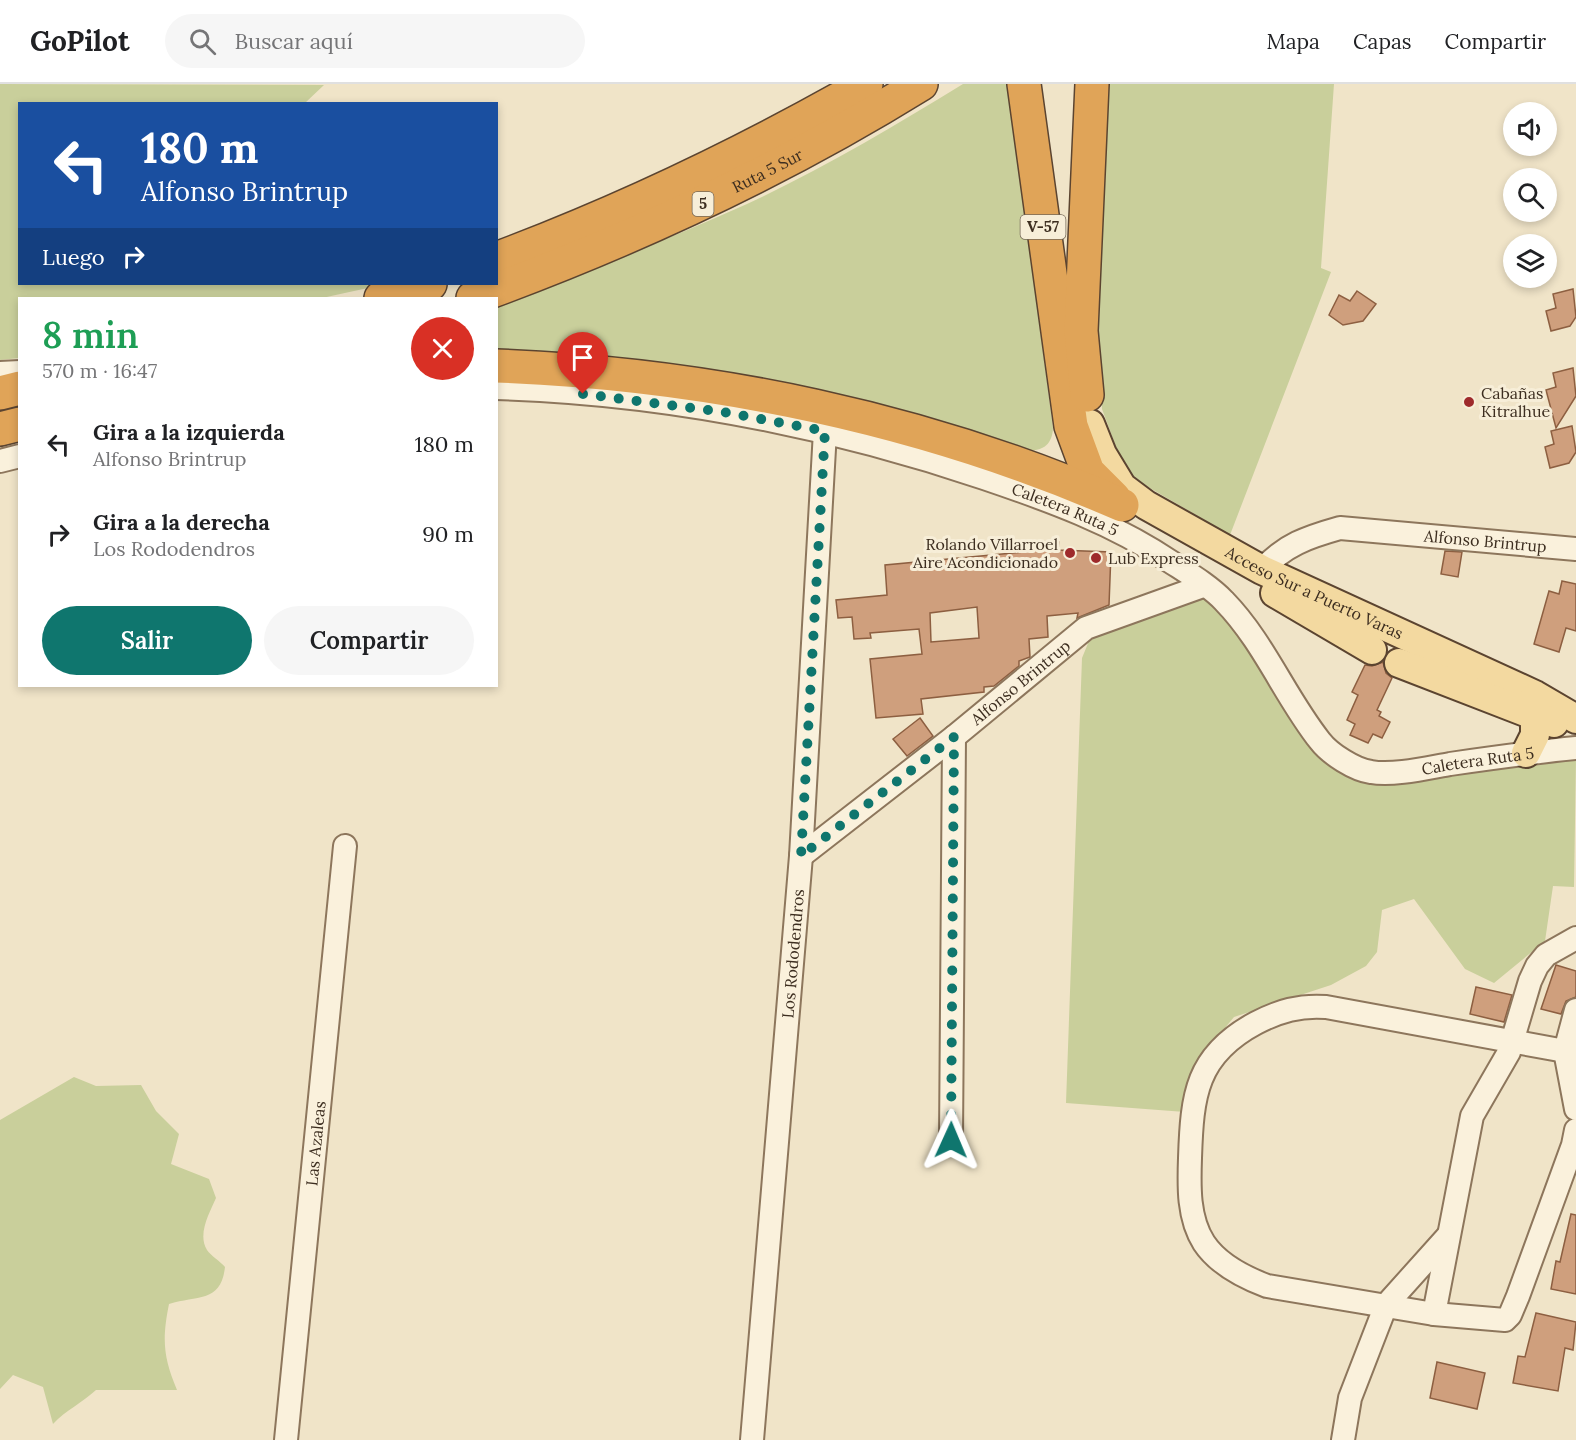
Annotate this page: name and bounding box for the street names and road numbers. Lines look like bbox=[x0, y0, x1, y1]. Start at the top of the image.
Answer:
street label: Ruta 5 Sur bbox=[729, 144, 806, 197]
road number: 5 bbox=[692, 192, 714, 216]
road number: V-57 bbox=[1020, 215, 1066, 239]
street label: Caletera Ruta 5 bbox=[1009, 478, 1122, 540]
street label: Alfonso Brintrup bbox=[1422, 525, 1548, 556]
street label: Acceso Sur a Puerto Varas bbox=[1221, 541, 1407, 643]
street label: Alfonso Brintrup bbox=[966, 635, 1074, 730]
street label: Caletera Ruta 5 bbox=[1420, 743, 1535, 779]
street label: Los Rododendros bbox=[777, 888, 808, 1019]
street label: Las Azaleas bbox=[301, 1100, 330, 1187]

